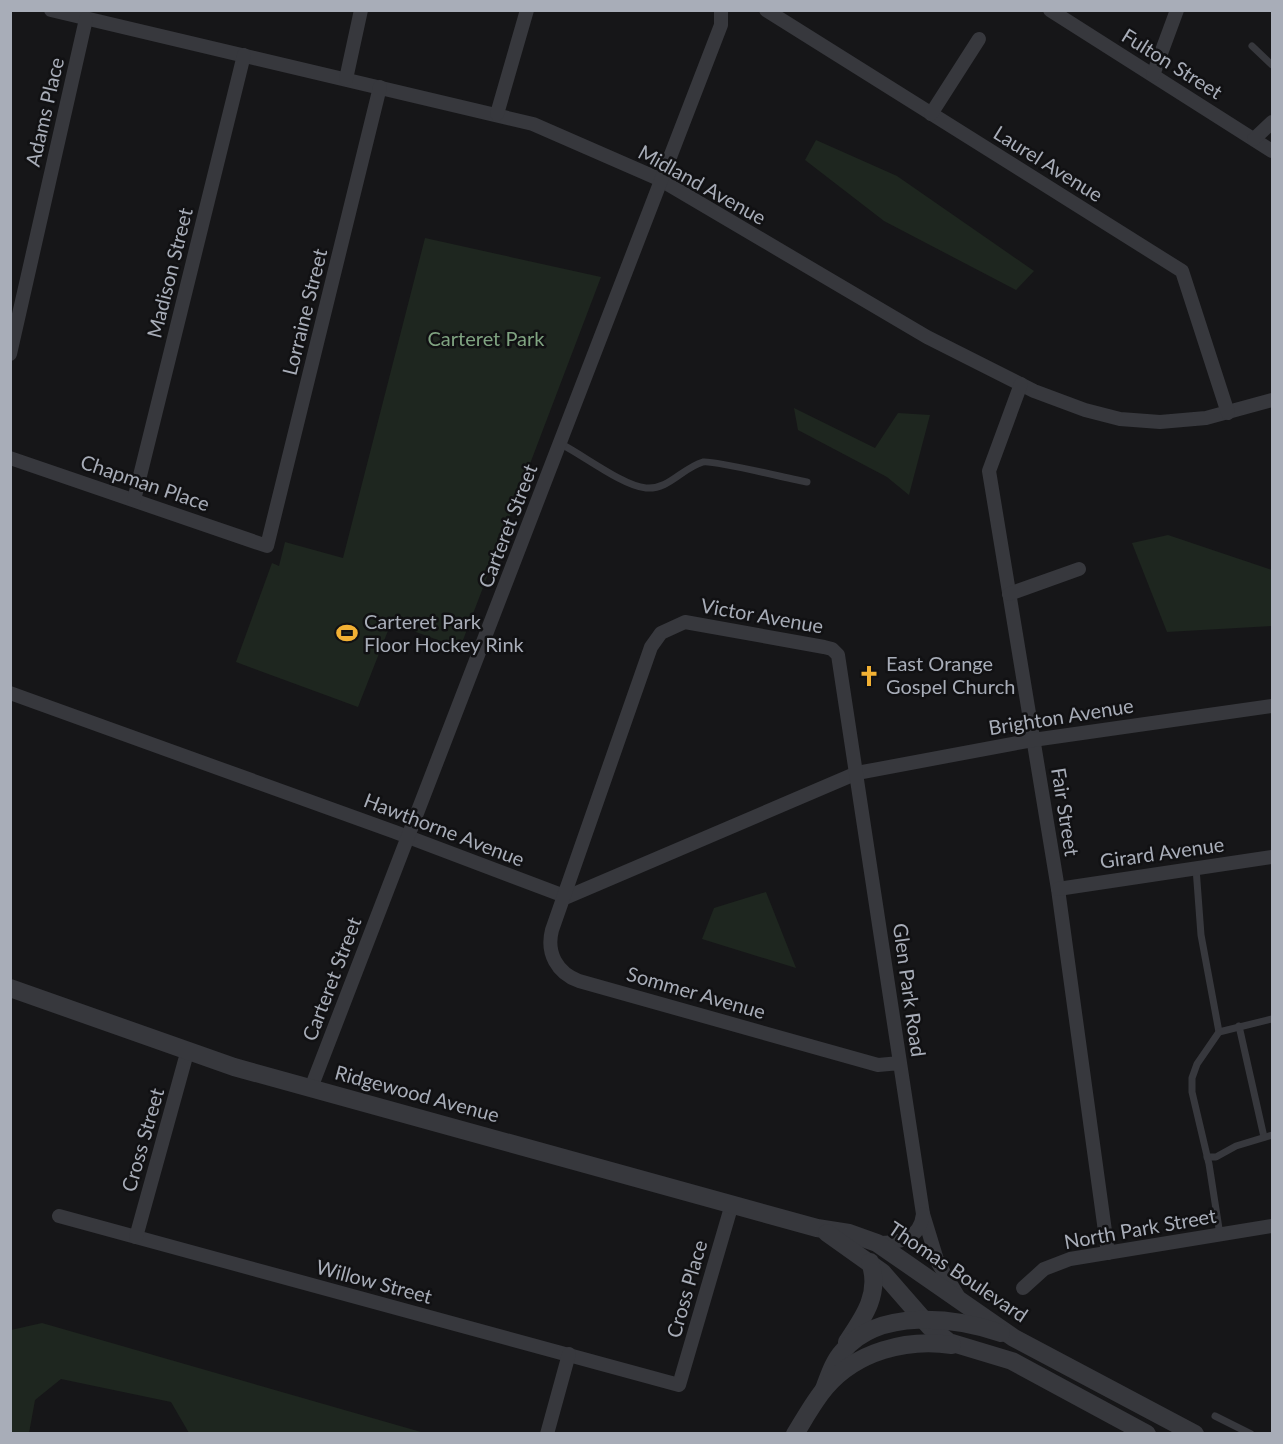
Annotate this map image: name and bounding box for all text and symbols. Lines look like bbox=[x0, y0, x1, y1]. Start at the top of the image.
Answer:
street label: Fulton Street bbox=[1118, 23, 1227, 103]
street label: Adams Place bbox=[20, 55, 68, 169]
street label: Laurel Avenue bbox=[990, 120, 1108, 206]
street label: Midland Avenue bbox=[635, 139, 770, 229]
street label: Madison Street bbox=[141, 205, 197, 340]
street label: Lorraine Street bbox=[277, 246, 331, 378]
park label: Carteret Park bbox=[428, 326, 545, 350]
street label: Chapman Place bbox=[78, 449, 213, 515]
street label: Carteret Street bbox=[472, 460, 542, 591]
street label: Victor Avenue bbox=[699, 592, 825, 638]
place label: Carteret Park Floor Hockey Rink bbox=[364, 609, 525, 656]
sports icon: Carteret Park Floor Hockey Rink bbox=[335, 621, 359, 645]
place label: East Orange Gospel Church bbox=[886, 651, 1015, 698]
church icon: East Orange Gospel Church bbox=[857, 664, 881, 688]
street label: Brighton Avenue bbox=[987, 693, 1135, 739]
street label: Fair Street bbox=[1047, 766, 1085, 858]
street label: Hawthorne Avenue bbox=[361, 787, 528, 871]
street label: Girard Avenue bbox=[1098, 831, 1225, 873]
street label: Carteret Street bbox=[296, 913, 366, 1044]
street label: Glen Park Road bbox=[889, 922, 931, 1058]
street label: Sommer Avenue bbox=[624, 961, 768, 1023]
street label: Ridgewood Avenue bbox=[332, 1060, 502, 1127]
street label: Cross Street bbox=[116, 1085, 168, 1194]
street label: North Park Street bbox=[1062, 1203, 1218, 1253]
street label: Thomas Boulevard bbox=[884, 1216, 1033, 1327]
street label: Cross Place bbox=[661, 1237, 711, 1340]
street label: Willow Street bbox=[314, 1254, 435, 1308]

